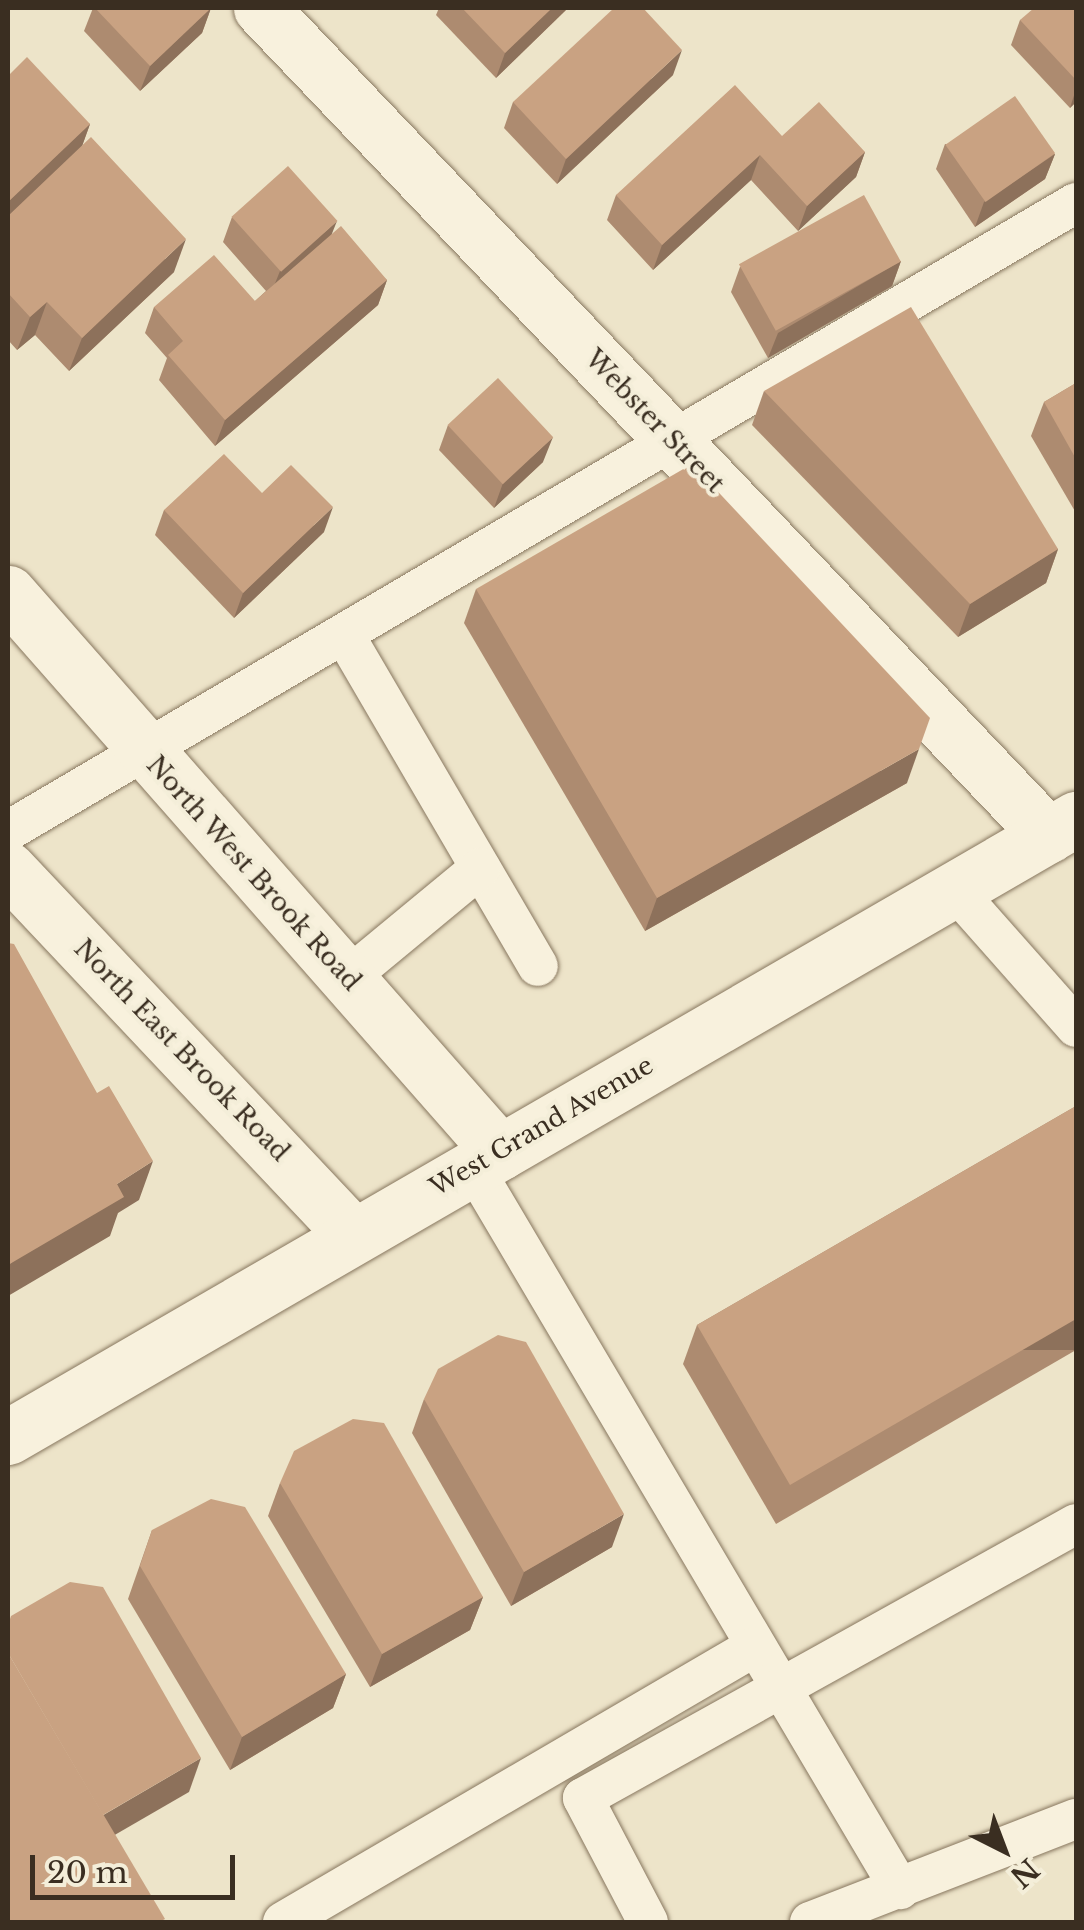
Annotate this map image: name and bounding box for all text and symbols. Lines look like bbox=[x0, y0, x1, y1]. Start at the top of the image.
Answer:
street label: Webster Street bbox=[578, 344, 730, 500]
street label: North West Brook Road bbox=[139, 750, 367, 998]
street label: North East Brook Road bbox=[67, 934, 295, 1168]
street label: West Grand Avenue bbox=[425, 1051, 659, 1203]
north arrow bbox=[954, 1800, 1054, 1900]
scale bar bbox=[35, 1835, 240, 1897]
text: N bbox=[1003, 1851, 1046, 1894]
text: 20 m bbox=[47, 1854, 128, 1891]

